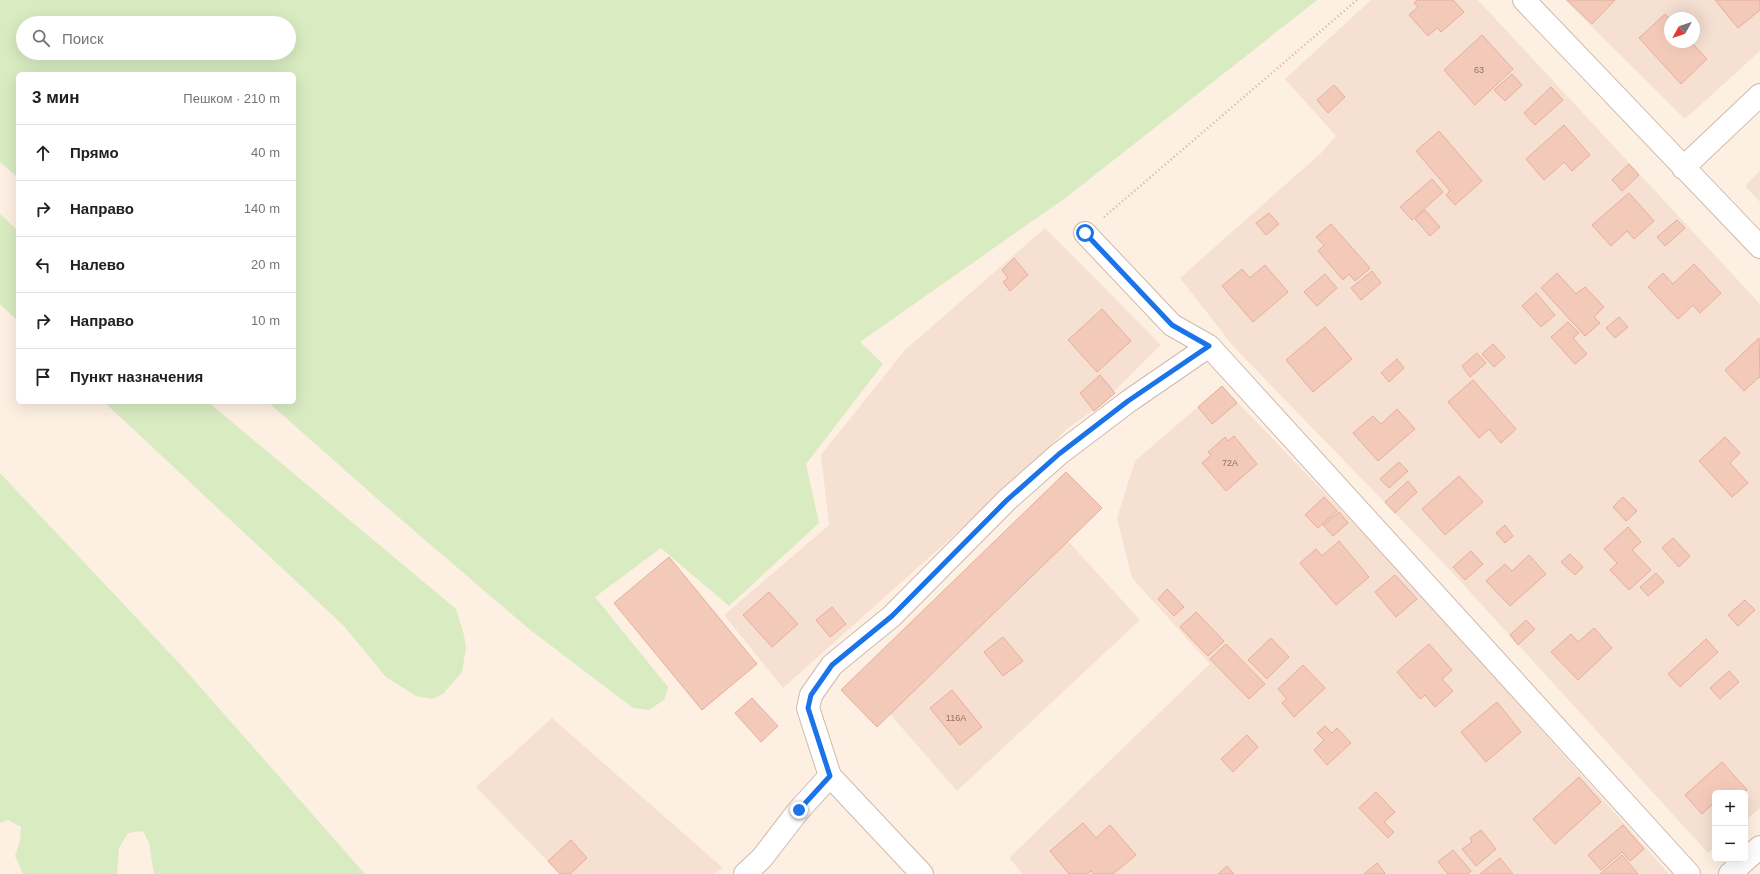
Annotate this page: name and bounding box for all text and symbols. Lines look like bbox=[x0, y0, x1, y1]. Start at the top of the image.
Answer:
north arrow bbox=[1664, 12, 1700, 48]
search box bbox=[16, 16, 296, 60]
icon: search bbox=[30, 27, 52, 49]
text: Поиск bbox=[62, 30, 104, 47]
house number: 63 bbox=[1474, 65, 1484, 75]
text: 3 мин bbox=[32, 88, 79, 107]
text: Пешком · 210 m bbox=[183, 91, 280, 106]
icon: ahead bbox=[32, 142, 54, 164]
text: Прямо bbox=[70, 144, 119, 161]
text: 40 m bbox=[251, 145, 280, 160]
icon: right bbox=[32, 198, 54, 220]
text: Направо bbox=[70, 200, 134, 217]
text: 140 m bbox=[244, 201, 280, 216]
route start bbox=[1076, 224, 1094, 242]
icon: left bbox=[32, 254, 54, 276]
text: Налево bbox=[70, 256, 125, 273]
text: 20 m bbox=[251, 257, 280, 272]
icon: right bbox=[32, 310, 54, 332]
text: Направо bbox=[70, 312, 134, 329]
text: 10 m bbox=[251, 313, 280, 328]
icon: arrive bbox=[32, 366, 54, 388]
text: Пункт назначения bbox=[70, 368, 203, 385]
house number: 72А bbox=[1222, 458, 1238, 468]
house number: 116А bbox=[946, 713, 966, 723]
map controls bbox=[1712, 790, 1748, 862]
button: + bbox=[1712, 790, 1748, 826]
route end bbox=[790, 801, 808, 819]
button: − bbox=[1712, 826, 1748, 862]

